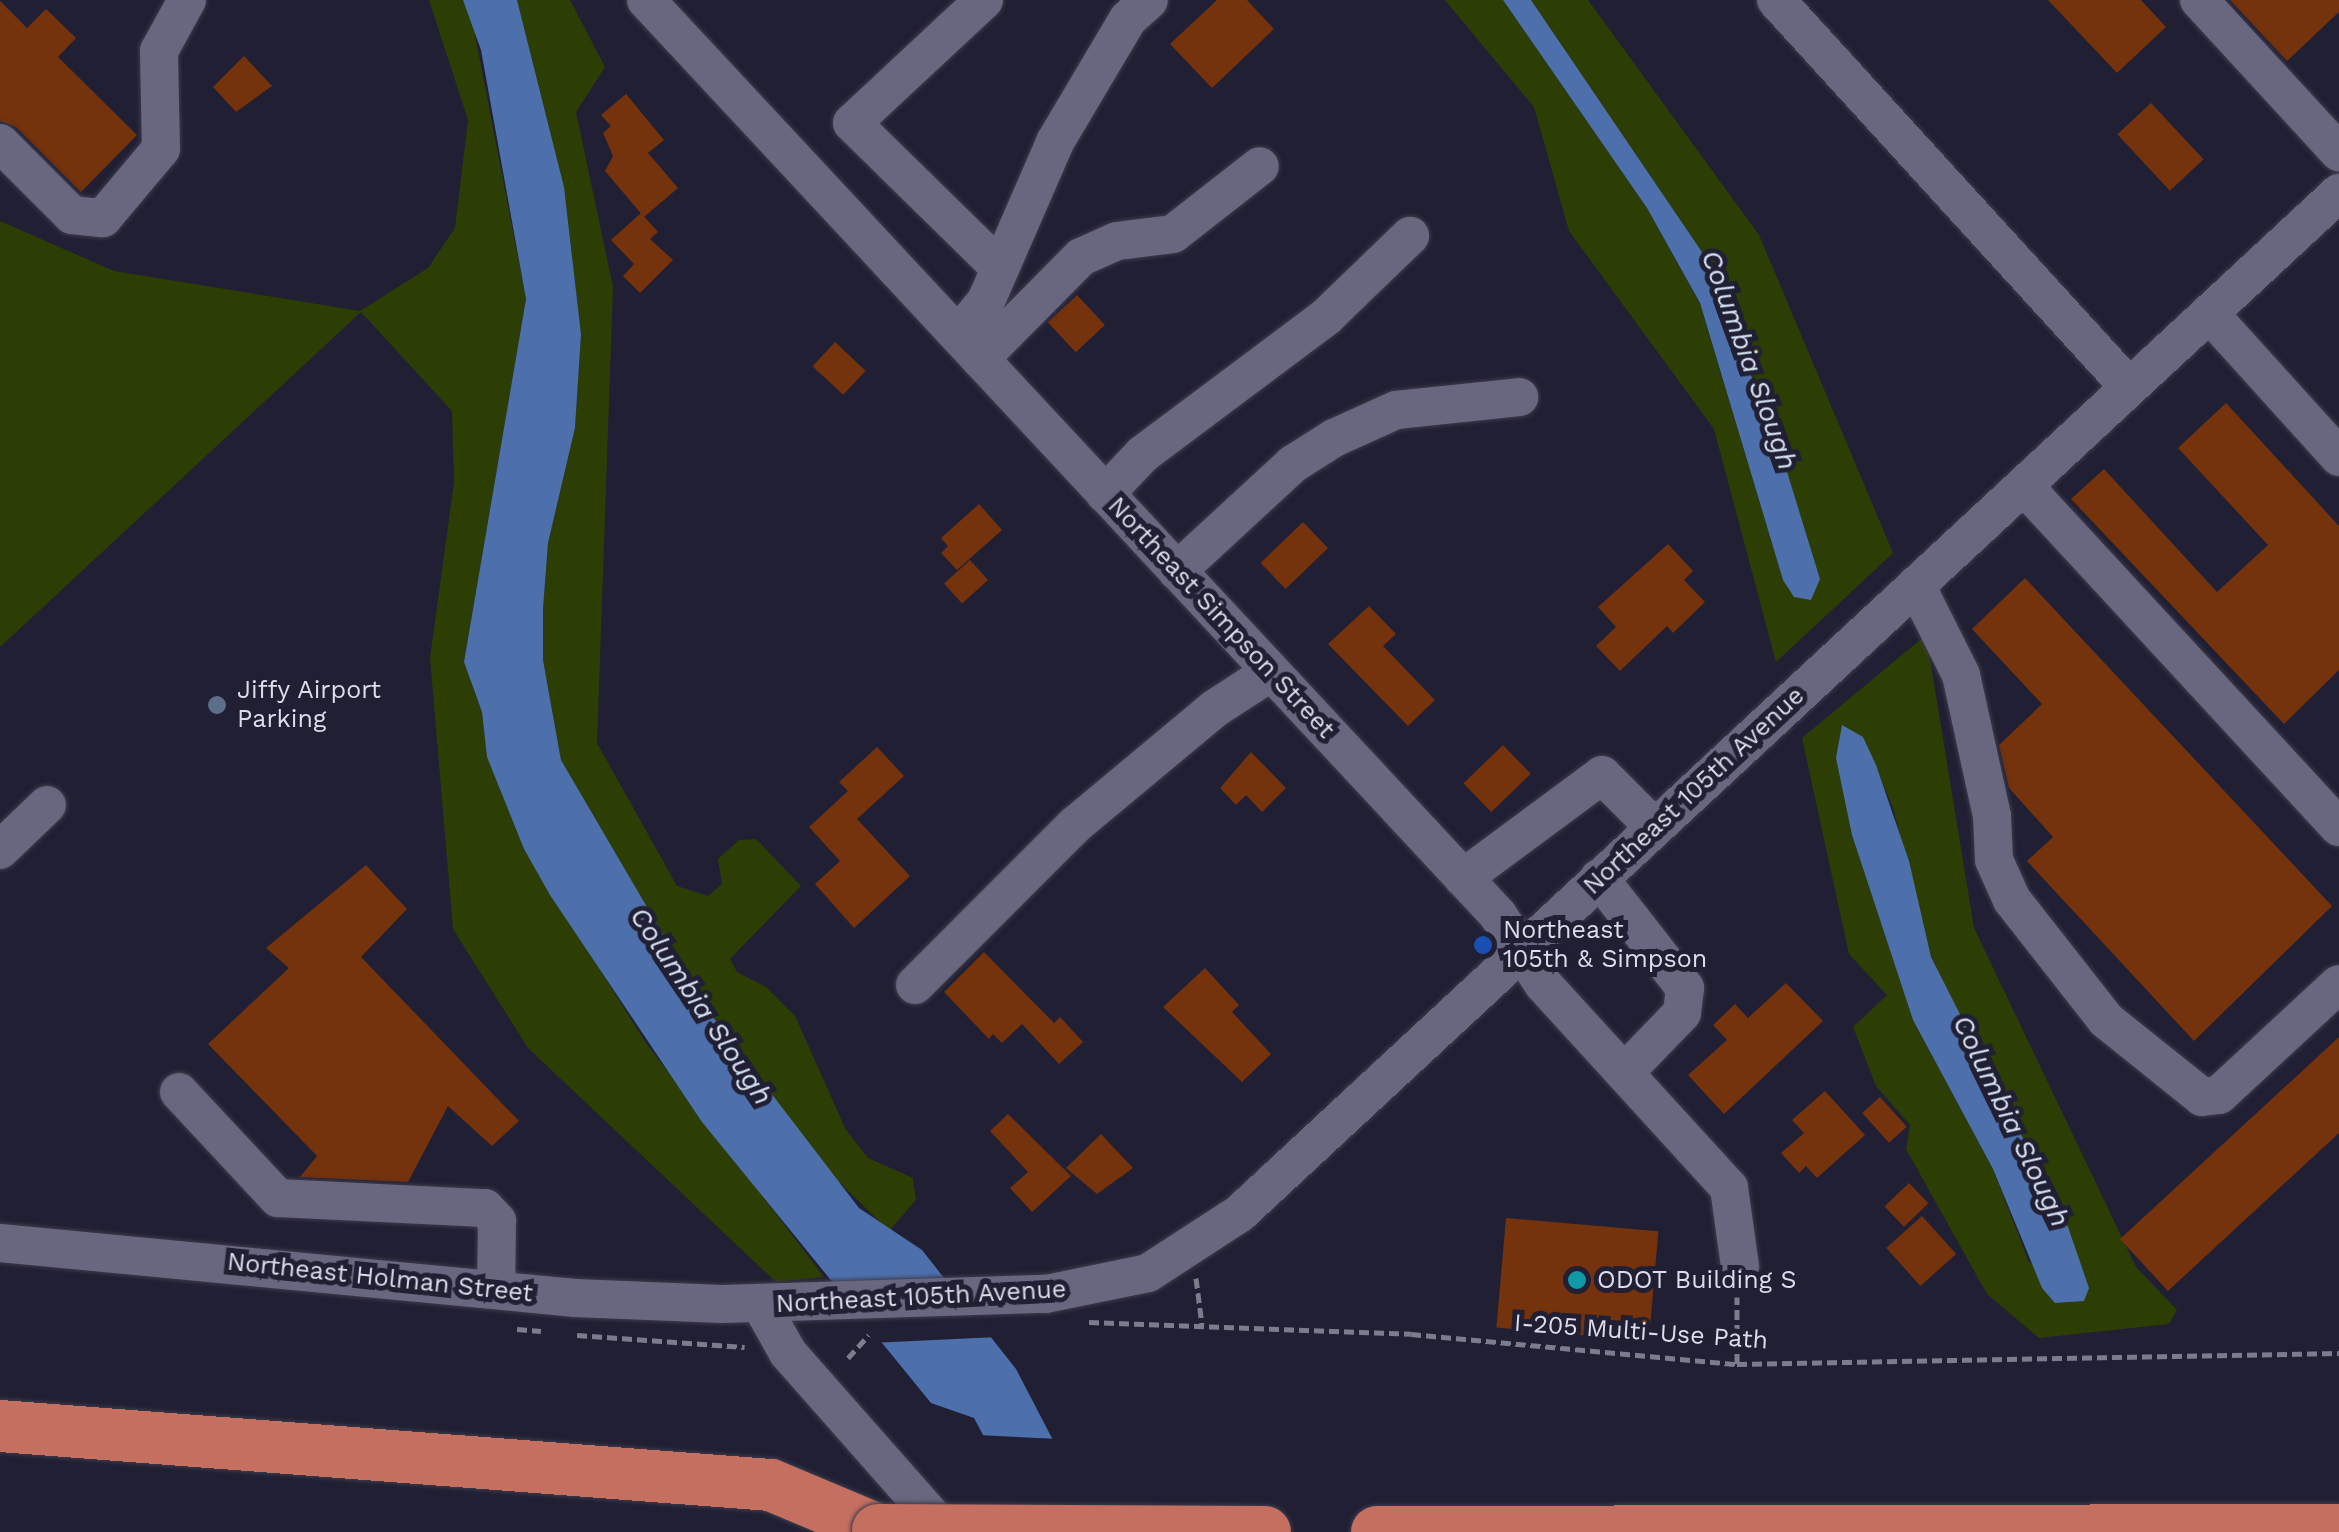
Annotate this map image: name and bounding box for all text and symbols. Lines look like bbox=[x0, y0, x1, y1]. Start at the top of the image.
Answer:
water label: Columbia Slough bbox=[1694, 246, 1804, 474]
street label: Northeast Simpson Street bbox=[1101, 491, 1341, 745]
place label: Jiffy Airport Parking bbox=[237, 676, 383, 735]
street label: Northeast 105th Avenue bbox=[1577, 680, 1811, 902]
marker: Jiffy Airport Parking bbox=[206, 694, 228, 716]
water label: Columbia Slough bbox=[622, 901, 780, 1111]
place label: Northeast 105th & Simpson bbox=[1503, 916, 1707, 975]
marker: Northeast 105th & Simpson bbox=[1472, 934, 1494, 956]
water label: Columbia Slough bbox=[1945, 1010, 2077, 1232]
street label: Northeast Holman Street bbox=[226, 1247, 534, 1309]
place label: ODOT Building S bbox=[1597, 1265, 1797, 1295]
marker: ODOT Building S bbox=[1566, 1269, 1588, 1291]
street label: Northeast 105th Avenue bbox=[774, 1274, 1068, 1320]
street label: I-205 Multi-Use Path bbox=[1513, 1308, 1769, 1356]

